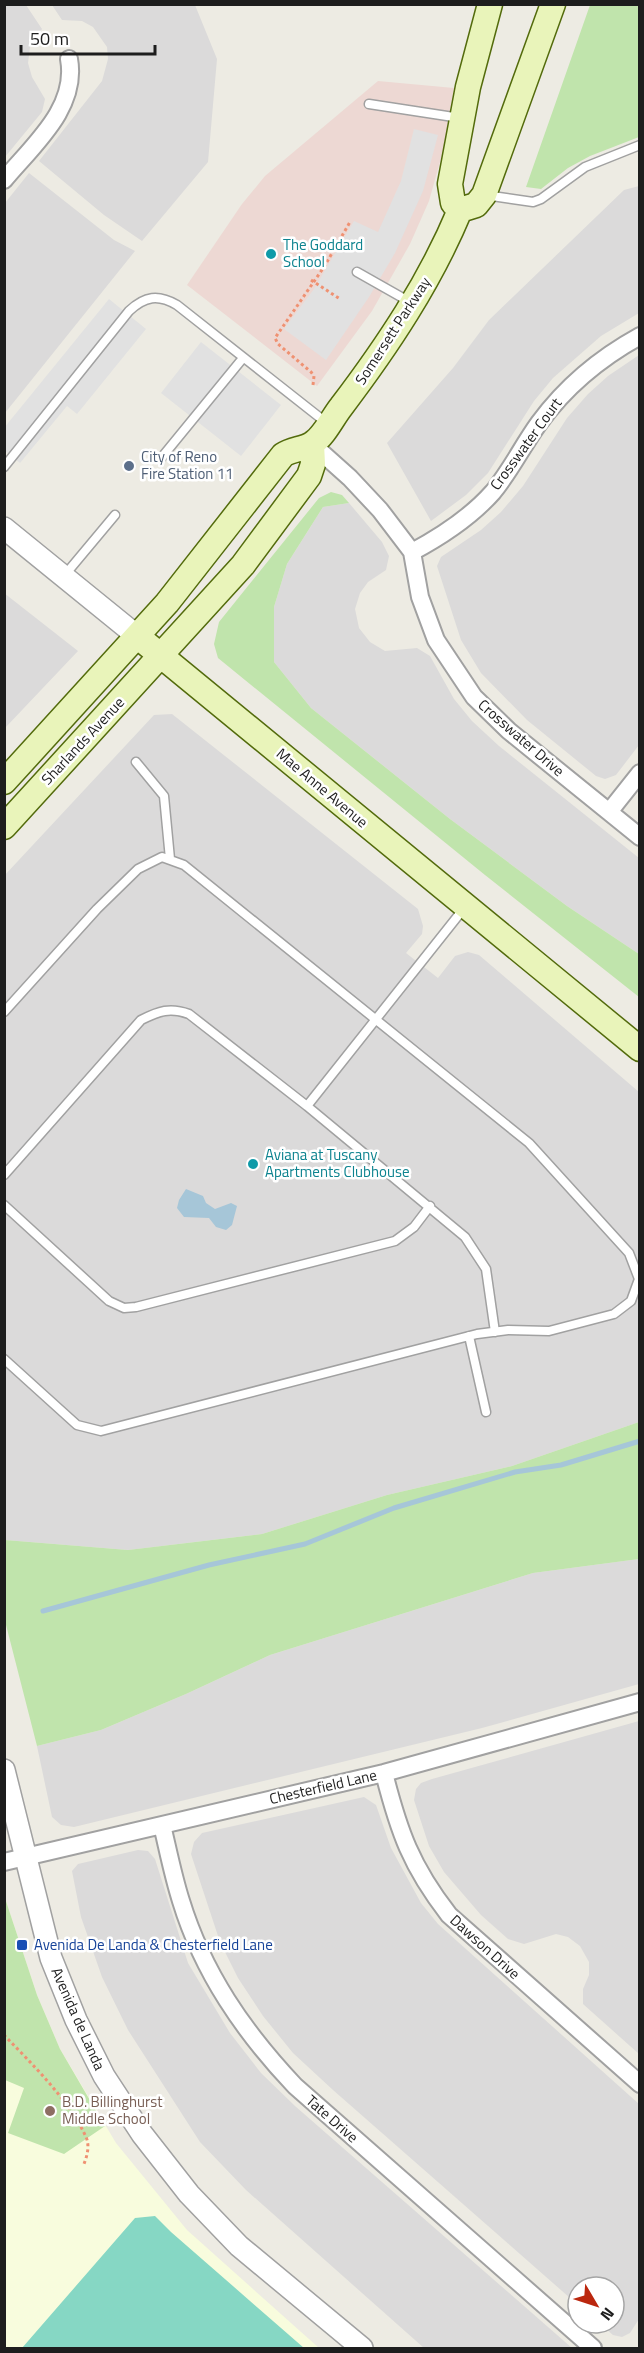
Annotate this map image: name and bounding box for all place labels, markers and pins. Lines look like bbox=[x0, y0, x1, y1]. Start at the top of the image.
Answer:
place label: The Goddard School bbox=[283, 233, 363, 273]
marker: The Goddard School bbox=[264, 247, 278, 261]
place label: City of Reno Fire Station 11 bbox=[141, 445, 234, 485]
marker: City of Reno Fire Station 11 bbox=[122, 459, 136, 473]
place label: Aviana at Tuscany Apartments Clubhouse bbox=[265, 1143, 409, 1183]
marker: Aviana at Tuscany Apartments Clubhouse bbox=[246, 1157, 260, 1171]
place label: Avenida De Landa & Chesterfield Lane bbox=[34, 1933, 273, 1956]
marker: Avenida De Landa & Chesterfield Lane bbox=[15, 1938, 29, 1952]
place label: B.D. Billinghurst Middle School bbox=[62, 2090, 163, 2130]
marker: B.D. Billinghurst Middle School bbox=[43, 2104, 57, 2118]

